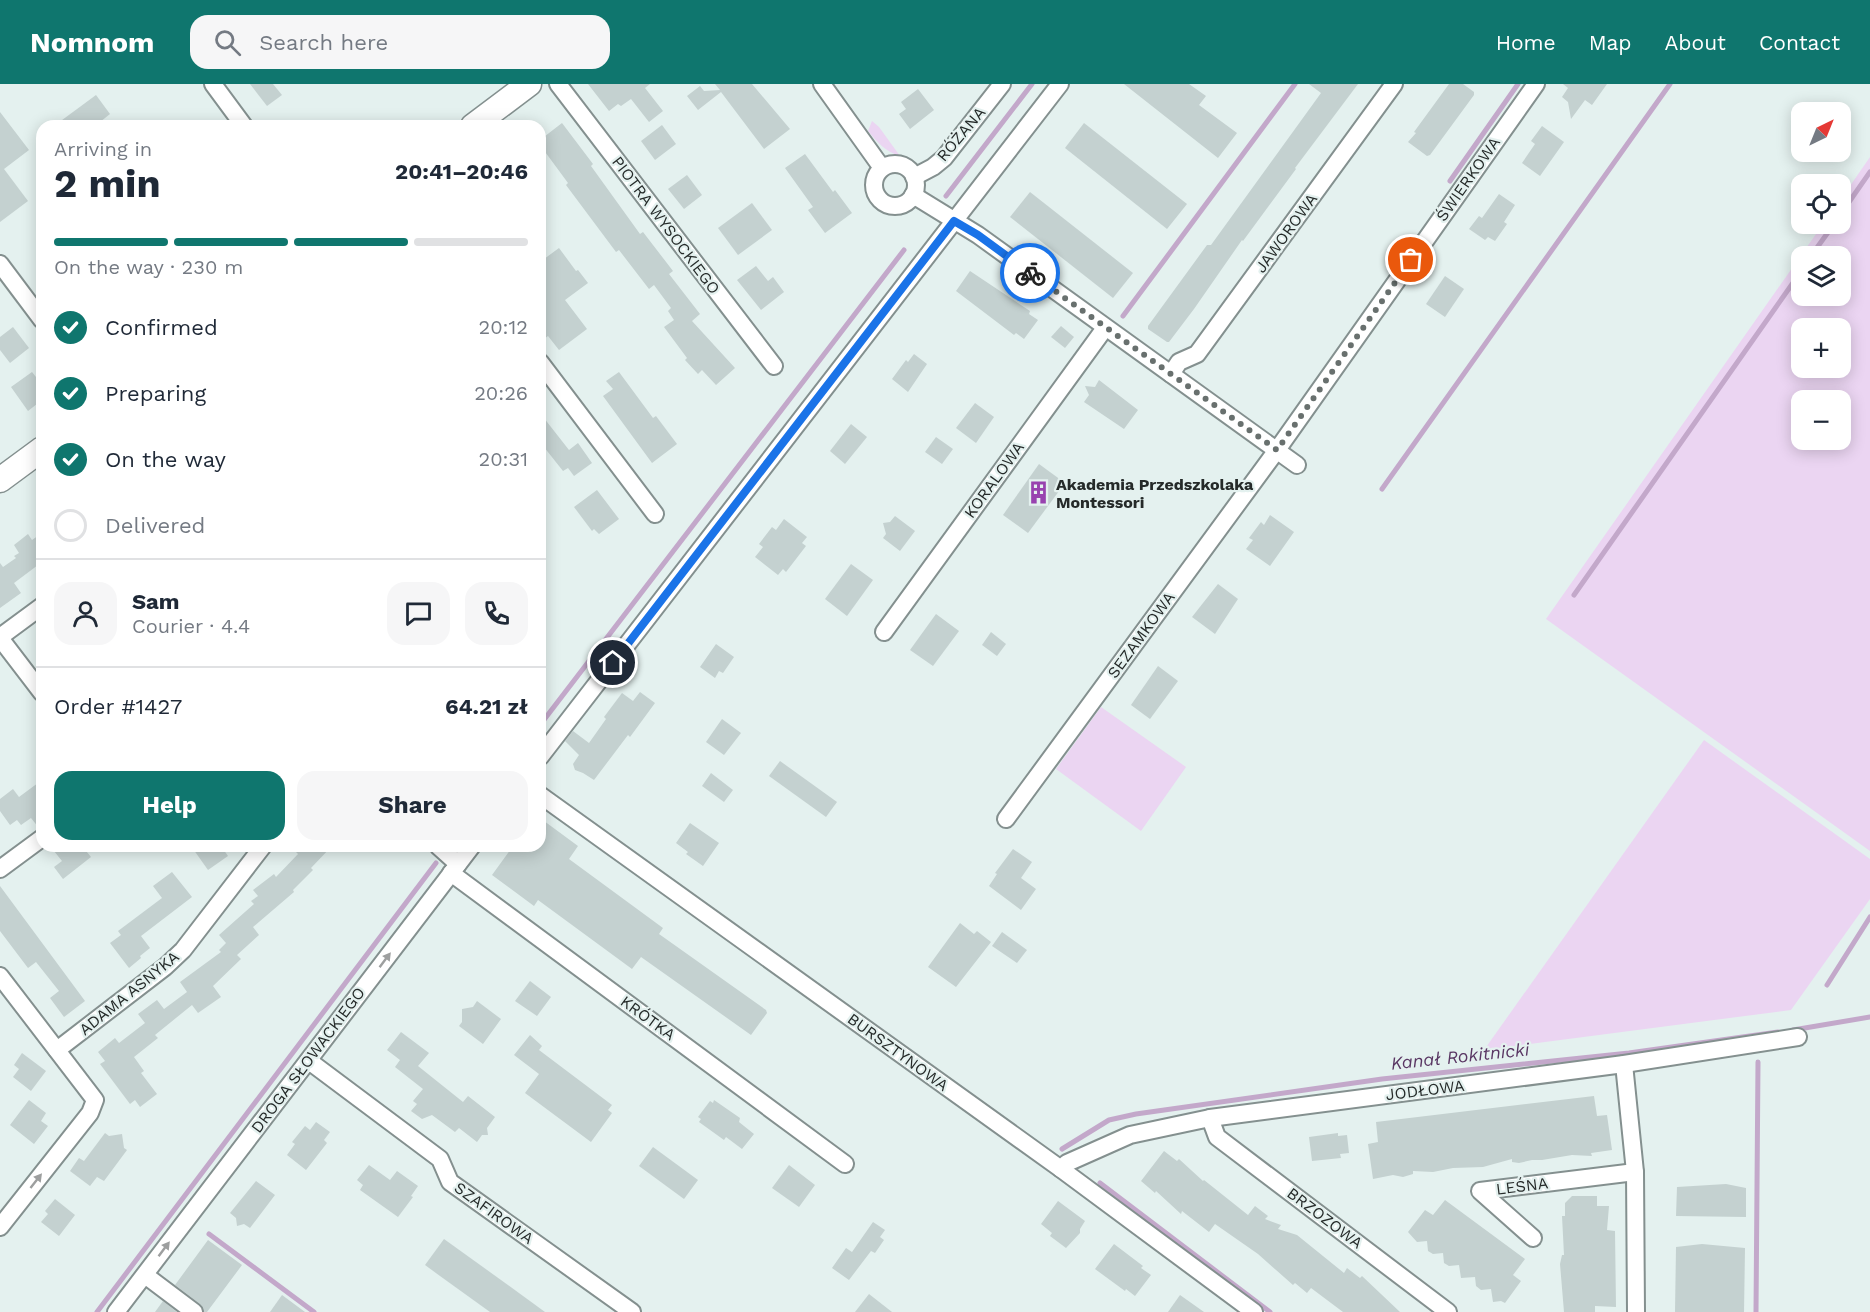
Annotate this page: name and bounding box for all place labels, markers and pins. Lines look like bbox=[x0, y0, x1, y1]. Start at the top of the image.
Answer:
pin bbox=[1385, 234, 1436, 285]
place label: Akademia Przedszkolaka Montessori bbox=[1056, 475, 1254, 512]
building icon: Akademia Przedszkolaka Montessori bbox=[1025, 480, 1051, 506]
pin bbox=[587, 637, 638, 688]

